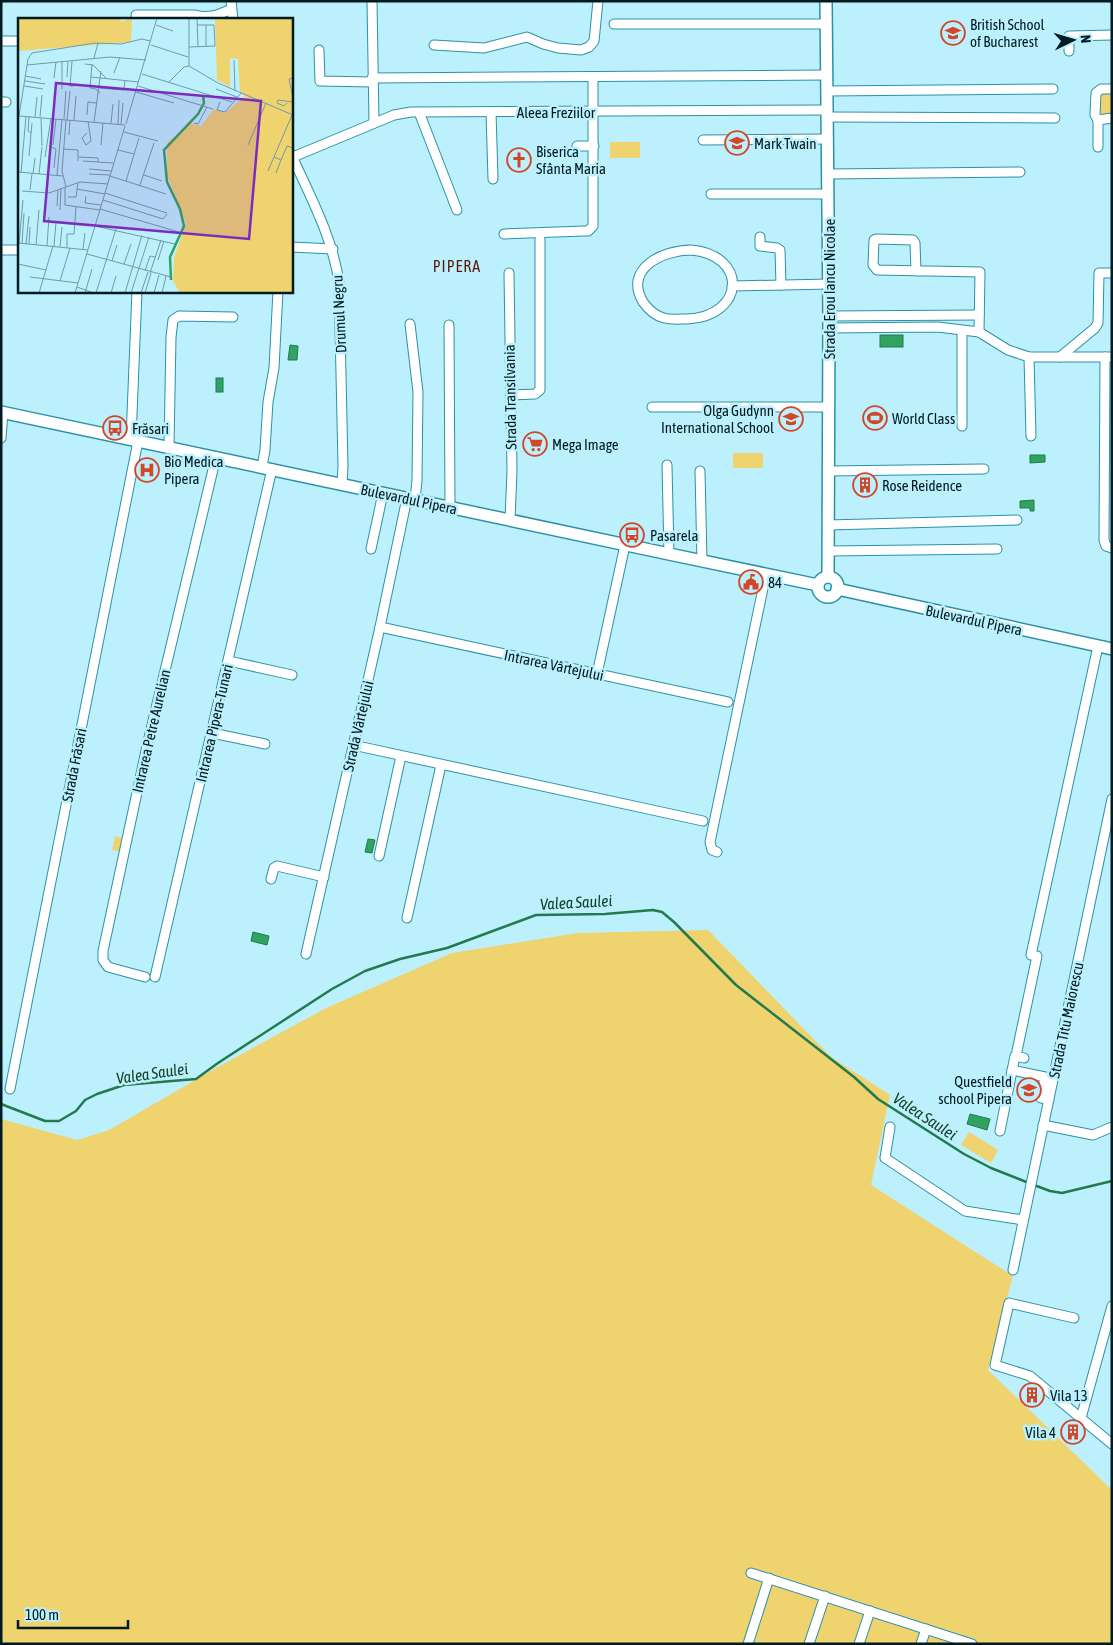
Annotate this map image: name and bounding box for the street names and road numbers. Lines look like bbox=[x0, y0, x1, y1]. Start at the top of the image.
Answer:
street label: Aleea Freziilor bbox=[517, 104, 596, 121]
street label: Strada Erou Iancu Nicolae bbox=[821, 219, 838, 359]
street label: Drumul Negru bbox=[328, 275, 350, 353]
street label: Strada Transilvania bbox=[501, 344, 519, 450]
street label: Bulevardul Pipera bbox=[359, 480, 459, 518]
street label: Bulevardul Pipera bbox=[924, 601, 1024, 639]
street label: Intrarea Vârtejului bbox=[503, 646, 605, 684]
street label: Intrarea Pipera-Tunari bbox=[192, 662, 236, 784]
street label: Intrarea Petre Aurelian bbox=[129, 668, 173, 794]
street label: Strada Vârtejului bbox=[339, 679, 377, 773]
street label: Strada Frăsari bbox=[59, 727, 89, 803]
street label: Strada Titu Maiorescu bbox=[1045, 960, 1087, 1080]

